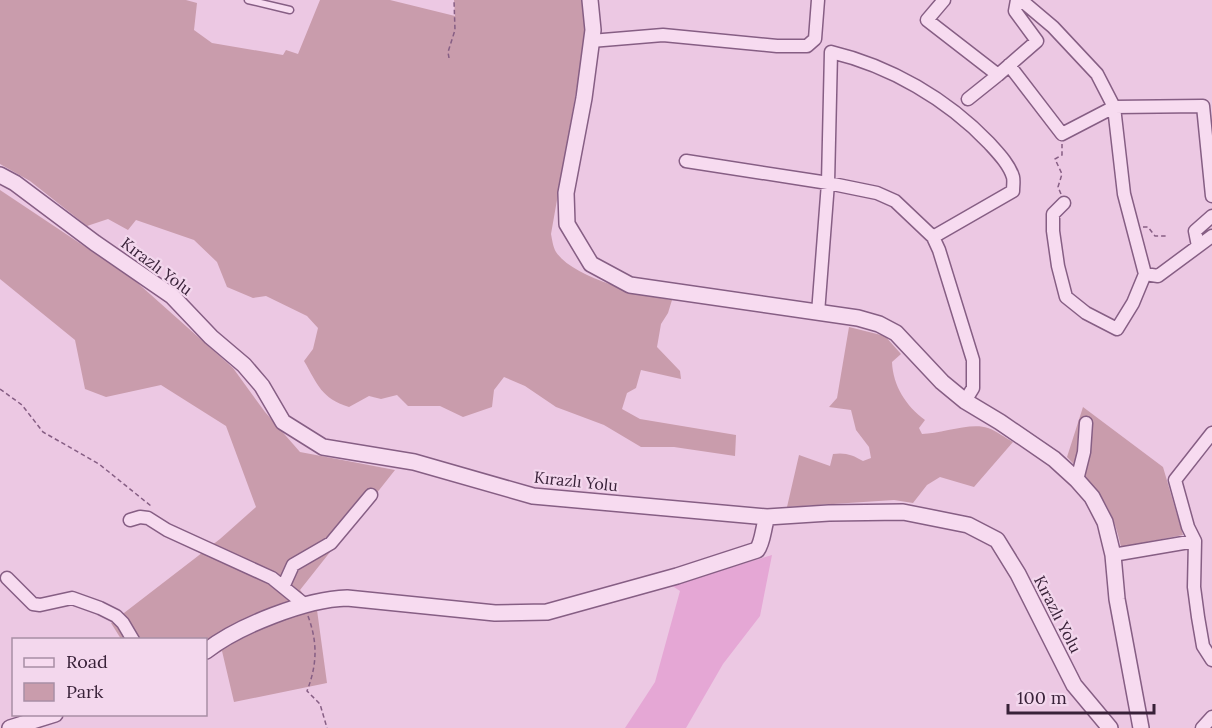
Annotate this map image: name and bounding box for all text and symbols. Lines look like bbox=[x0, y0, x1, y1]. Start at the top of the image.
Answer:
street label: Kırazlı Yolu bbox=[117, 233, 197, 300]
street label: Kırazlı Yolu bbox=[533, 467, 619, 495]
street label: Kırazlı Yolu bbox=[1030, 572, 1086, 656]
legend bbox=[12, 638, 207, 716]
text: Road bbox=[66, 650, 108, 673]
scale bar bbox=[1008, 677, 1154, 715]
text: Park bbox=[66, 680, 104, 703]
text: 100 m bbox=[1017, 686, 1067, 709]

